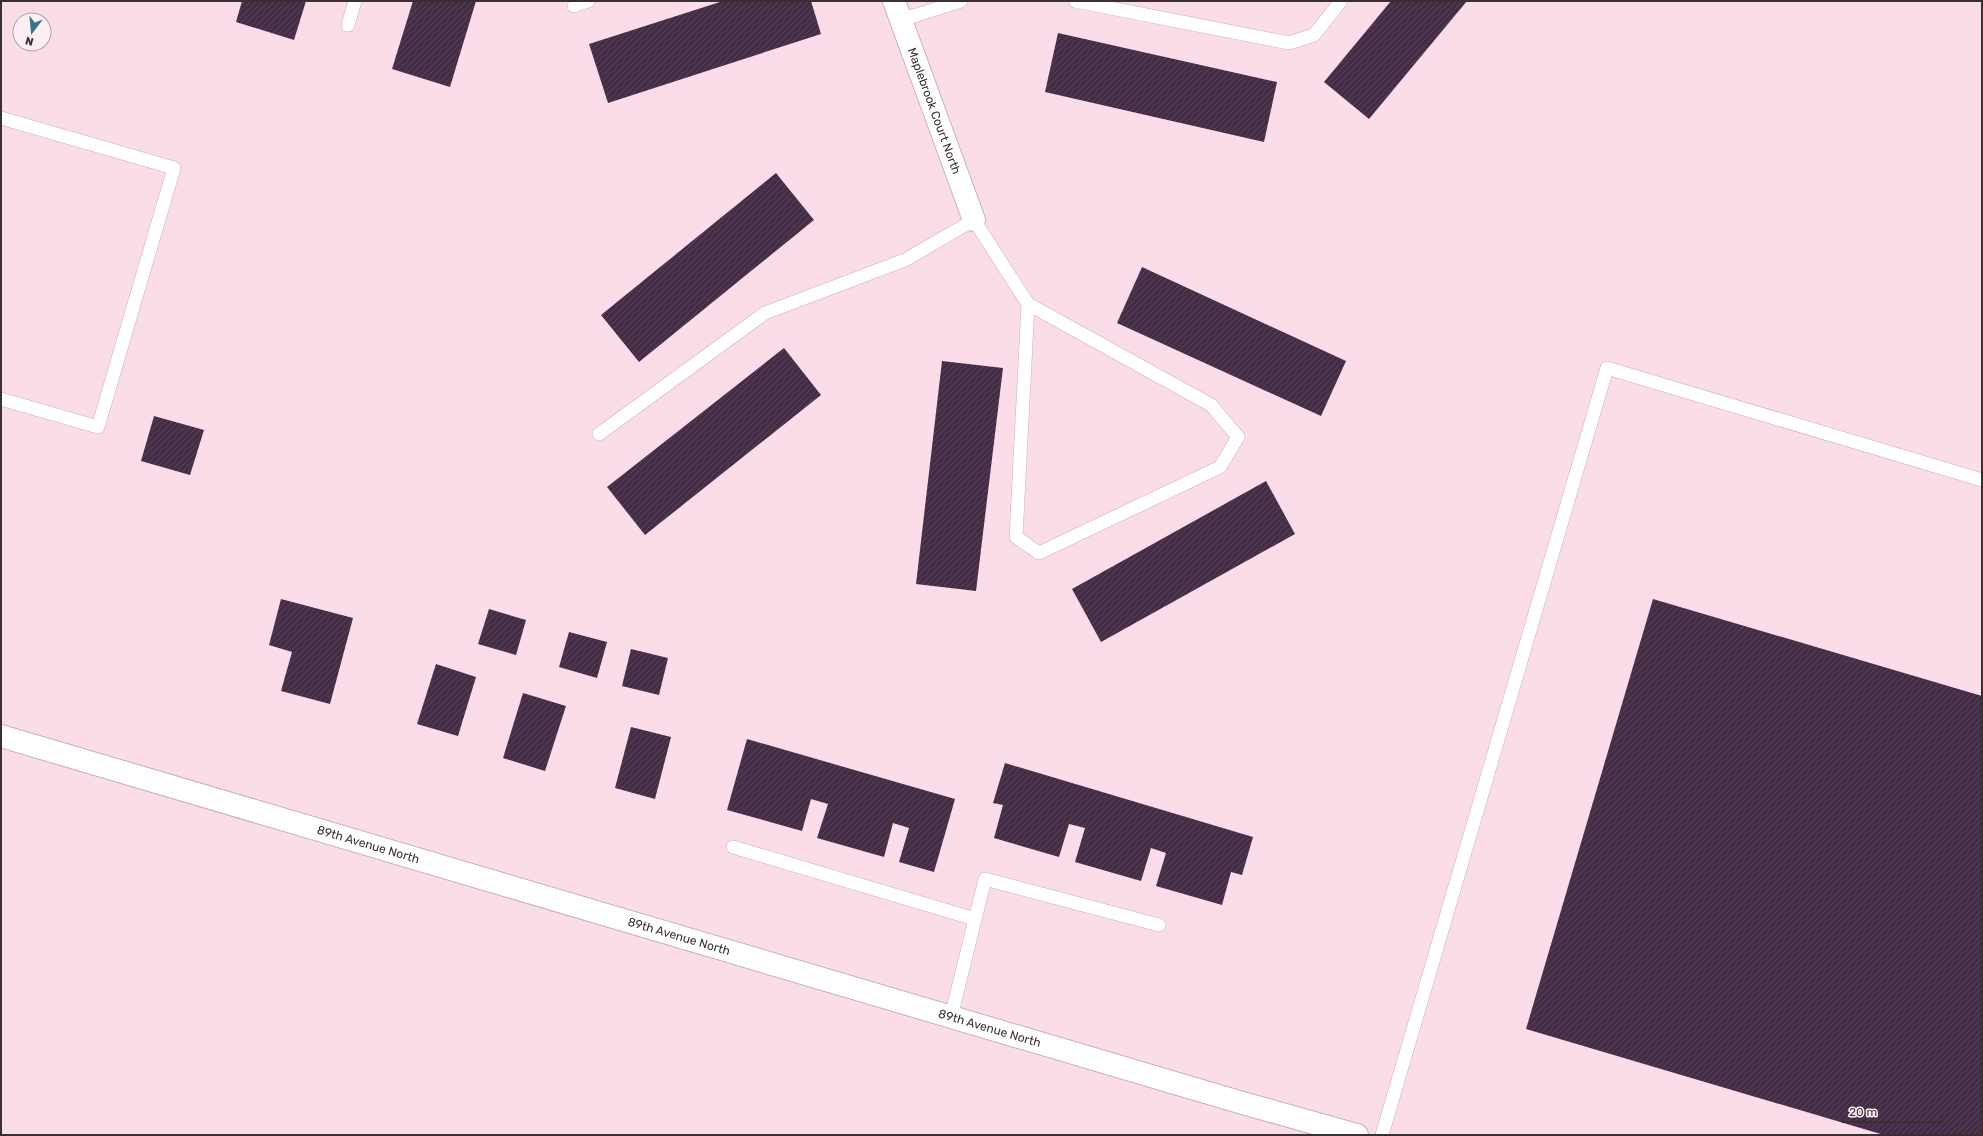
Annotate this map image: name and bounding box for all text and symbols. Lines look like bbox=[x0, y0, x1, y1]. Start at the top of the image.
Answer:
north arrow bbox=[12, 12, 52, 52]
text: N bbox=[24, 34, 35, 48]
street label: Maplebrook Court North bbox=[905, 46, 964, 176]
street label: 89th Avenue North bbox=[315, 823, 421, 866]
street label: 89th Avenue North bbox=[626, 915, 732, 958]
street label: 89th Avenue North bbox=[937, 1007, 1043, 1050]
scale bar bbox=[1843, 1098, 1942, 1124]
text: 20 m bbox=[1849, 1105, 1877, 1119]

